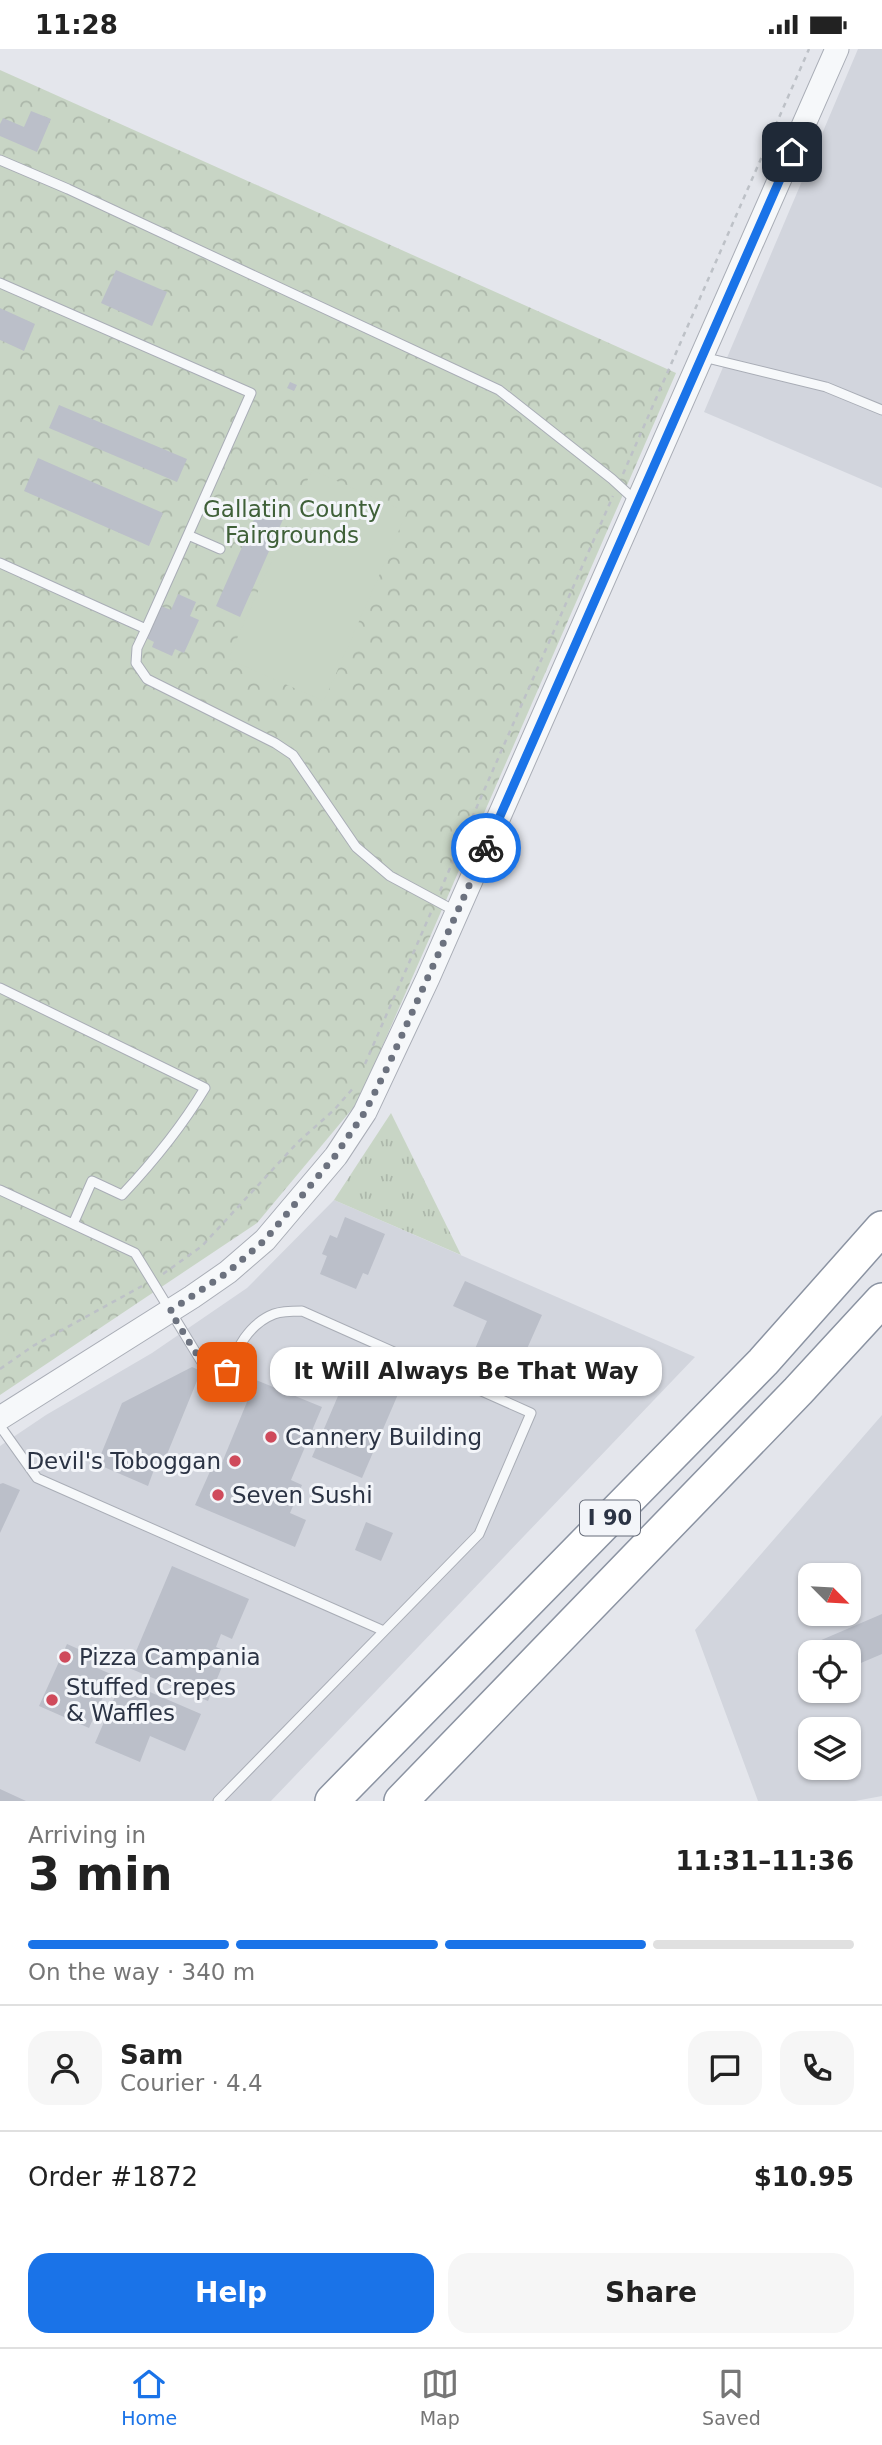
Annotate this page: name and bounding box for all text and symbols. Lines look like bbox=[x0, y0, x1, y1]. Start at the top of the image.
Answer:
text: 11:28 bbox=[35, 10, 118, 40]
pin bbox=[762, 122, 822, 182]
icon: home bbox=[773, 133, 811, 171]
park label: Gallatin County Fairgrounds bbox=[203, 496, 381, 548]
courier bbox=[451, 813, 521, 883]
icon: bike bbox=[467, 829, 505, 867]
pin bbox=[197, 1342, 257, 1402]
callout: It Will Always Be That Way bbox=[269, 1347, 661, 1397]
icon: bag bbox=[208, 1353, 246, 1391]
text: It Will Always Be That Way bbox=[293, 1358, 639, 1384]
place label: Cannery Building bbox=[285, 1424, 482, 1450]
marker: Cannery Building bbox=[263, 1429, 279, 1445]
place label: Devil's Toboggan bbox=[26, 1448, 221, 1474]
marker: Devil's Toboggan bbox=[227, 1453, 243, 1469]
place label: Seven Sushi bbox=[232, 1482, 373, 1508]
marker: Seven Sushi bbox=[210, 1487, 226, 1503]
road number: I 90 bbox=[580, 1501, 640, 1535]
north arrow bbox=[798, 1563, 861, 1626]
map controls bbox=[798, 1563, 861, 1780]
button: locate bbox=[798, 1640, 861, 1703]
place label: Pizza Campania bbox=[79, 1644, 261, 1670]
marker: Pizza Campania bbox=[57, 1649, 73, 1665]
place label: Stuffed Crepes & Waffles bbox=[66, 1674, 236, 1726]
marker: Stuffed Crepes & Waffles bbox=[44, 1692, 60, 1708]
button: layers bbox=[798, 1717, 861, 1780]
text: Arriving in bbox=[28, 1822, 146, 1848]
text: 11:31–11:36 bbox=[675, 1846, 854, 1876]
text: 3 min bbox=[28, 1847, 172, 1901]
text: On the way · 340 m bbox=[28, 1959, 255, 1985]
button: person bbox=[28, 2031, 102, 2105]
button: chat bbox=[688, 2031, 762, 2105]
button: phone bbox=[780, 2031, 854, 2105]
text: Sam bbox=[120, 2040, 183, 2070]
text: Courier · 4.4 bbox=[120, 2070, 263, 2096]
text: Order #1872 bbox=[28, 2162, 198, 2192]
text: $10.95 bbox=[754, 2162, 854, 2192]
button: Help bbox=[28, 2253, 434, 2333]
button: Share bbox=[448, 2253, 854, 2333]
tab: Home bbox=[121, 2365, 177, 2429]
tab: Map bbox=[420, 2365, 460, 2429]
tab: Saved bbox=[702, 2365, 761, 2429]

